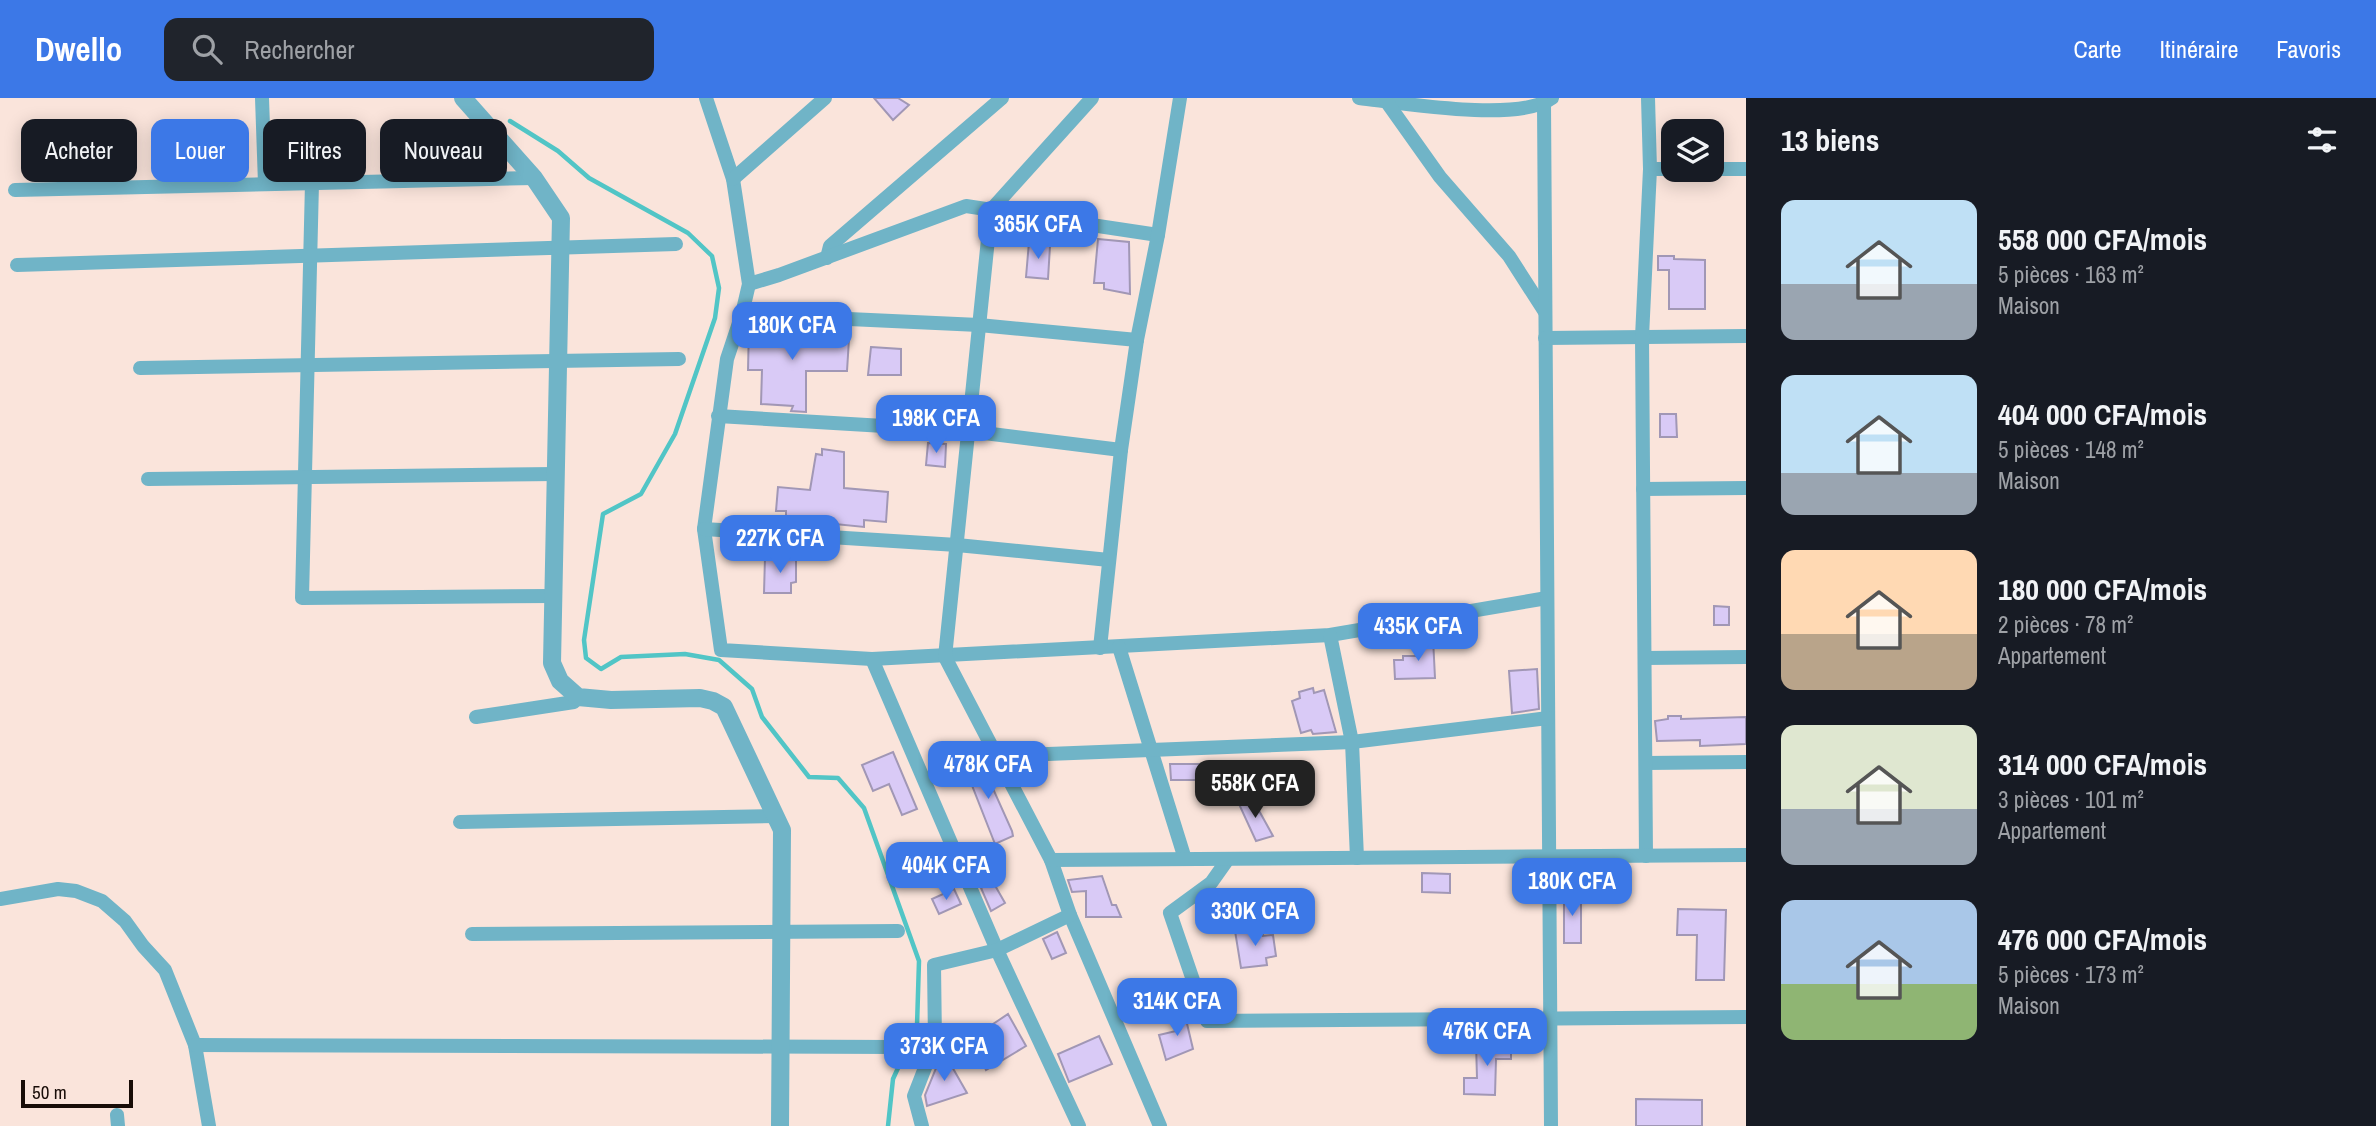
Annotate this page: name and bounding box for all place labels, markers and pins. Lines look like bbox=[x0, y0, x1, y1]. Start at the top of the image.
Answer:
pin: 365K CFA bbox=[966, 202, 1110, 261]
pin: 180K CFA bbox=[720, 302, 864, 362]
pin: 198K CFA bbox=[864, 396, 1008, 455]
pin: 227K CFA bbox=[708, 516, 852, 575]
pin: 435K CFA bbox=[1346, 603, 1490, 663]
pin: 478K CFA bbox=[916, 742, 1060, 801]
pin: 558K CFA bbox=[1183, 760, 1327, 820]
pin: 404K CFA bbox=[874, 842, 1018, 902]
pin: 180K CFA bbox=[1500, 858, 1644, 918]
pin: 330K CFA bbox=[1183, 888, 1327, 948]
pin: 314K CFA bbox=[1105, 978, 1249, 1038]
pin: 476K CFA bbox=[1415, 1009, 1559, 1068]
pin: 373K CFA bbox=[872, 1024, 1016, 1083]

